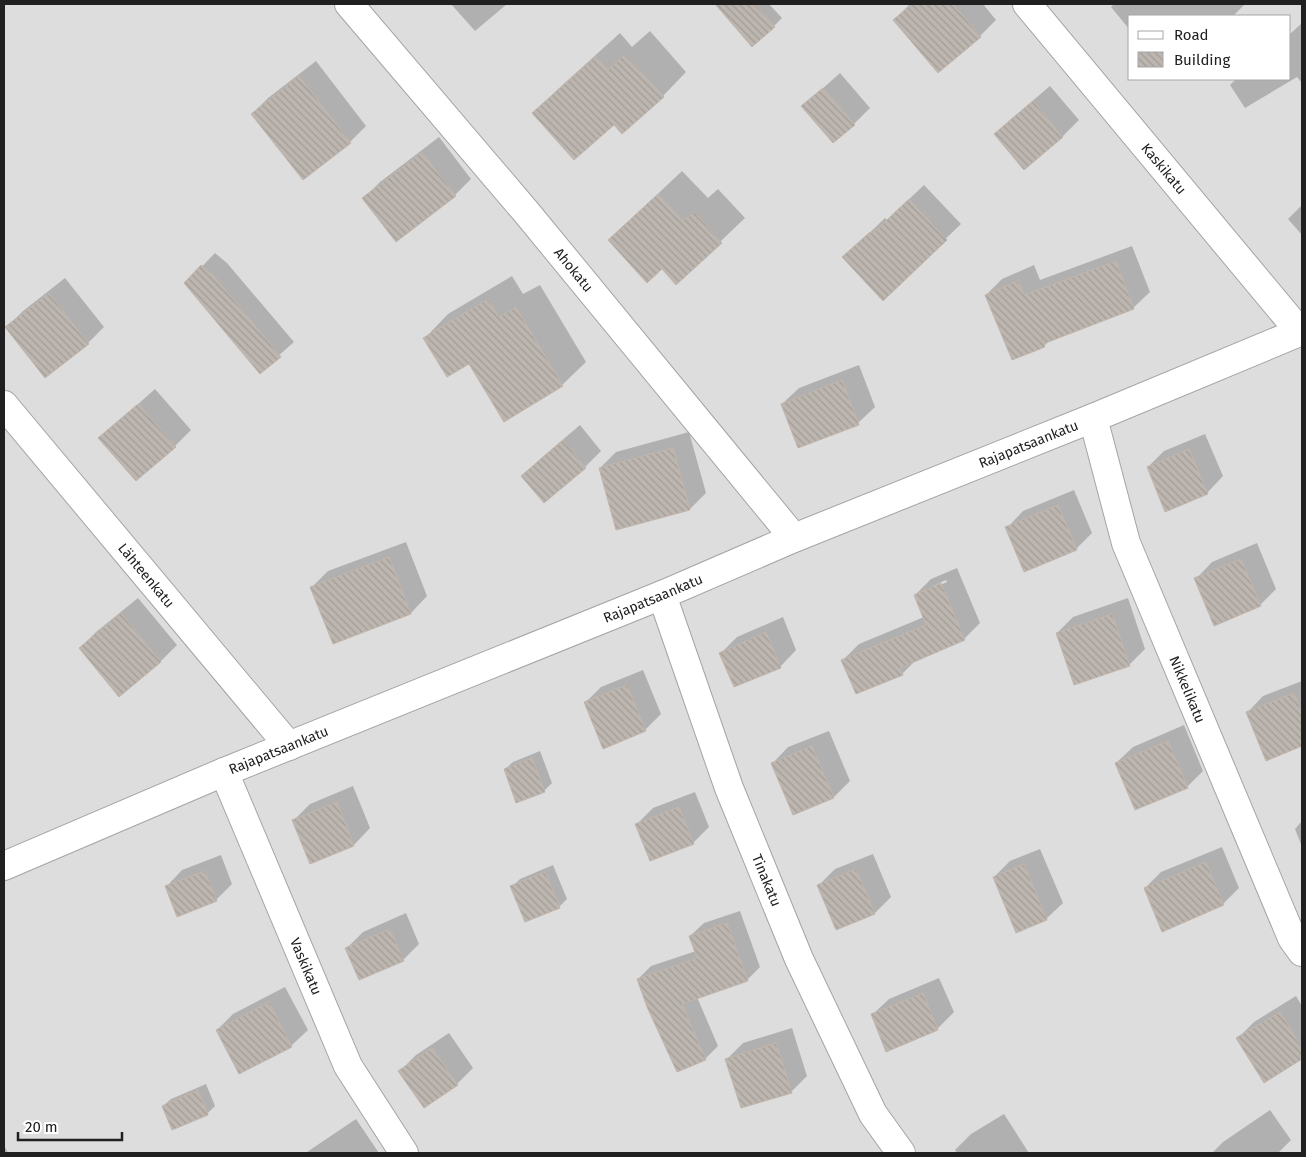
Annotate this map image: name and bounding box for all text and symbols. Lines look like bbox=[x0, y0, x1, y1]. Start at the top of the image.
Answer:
legend bbox=[1128, 15, 1291, 80]
text: Road bbox=[1174, 26, 1209, 44]
text: Building bbox=[1174, 51, 1230, 69]
street label: Kaskikatu bbox=[1137, 140, 1190, 198]
street label: Ahokatu bbox=[550, 245, 596, 296]
street label: Rajapatsaankatu bbox=[976, 417, 1081, 472]
street label: Lähteenkatu bbox=[114, 540, 178, 611]
street label: Rajapatsaankatu bbox=[601, 570, 705, 627]
street label: Nikkelikatu bbox=[1165, 653, 1209, 726]
street label: Rajapatsaankatu bbox=[226, 723, 331, 778]
street label: Tinakatu bbox=[748, 852, 785, 909]
street label: Vaskikatu bbox=[286, 936, 325, 998]
scale bar bbox=[18, 1110, 121, 1142]
text: 20 m bbox=[25, 1118, 58, 1136]

